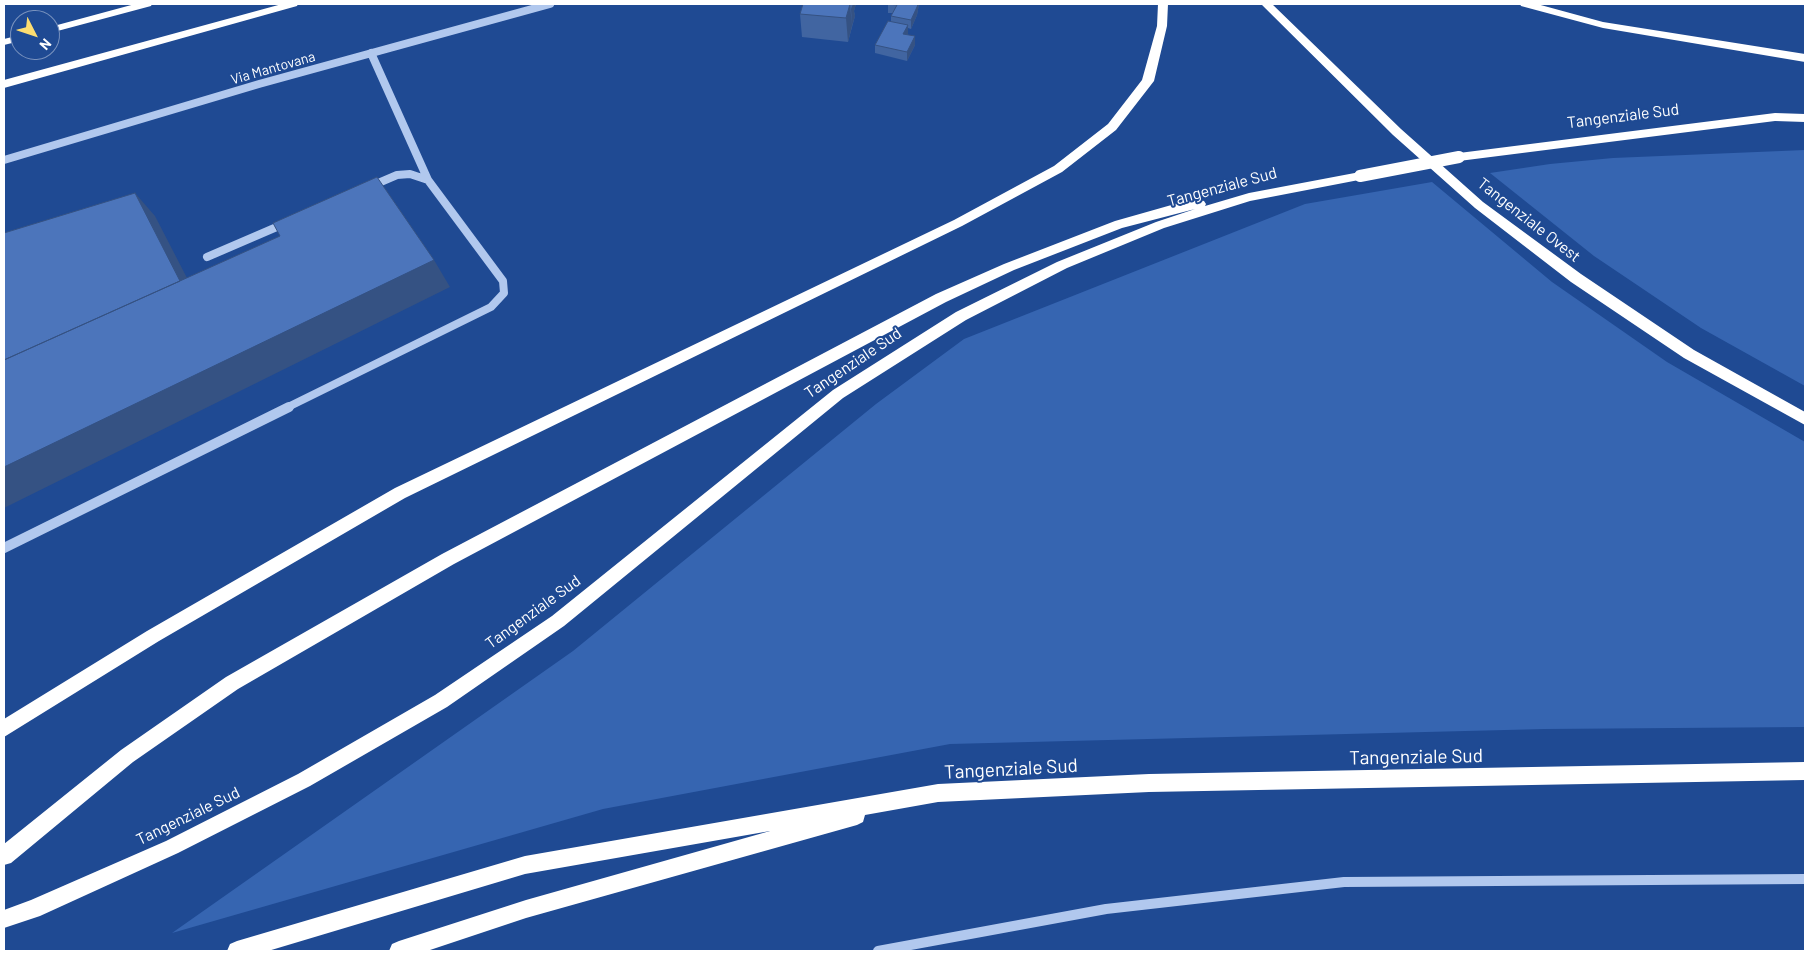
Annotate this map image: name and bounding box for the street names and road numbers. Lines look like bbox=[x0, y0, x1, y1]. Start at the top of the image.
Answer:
street label: Via Mantovana bbox=[229, 48, 317, 88]
street label: Tangenziale Sud bbox=[1566, 100, 1680, 132]
street label: Tangenziale Sud bbox=[1165, 163, 1279, 211]
street label: Tangenziale Ovest bbox=[1474, 174, 1584, 266]
street label: Tangenziale Sud bbox=[801, 323, 905, 403]
street label: Tangenziale Sud bbox=[482, 571, 584, 653]
street label: Tangenziale Sud bbox=[1349, 744, 1483, 770]
street label: Tangenziale Sud bbox=[944, 754, 1078, 784]
street label: Tangenziale Sud bbox=[133, 783, 243, 849]

